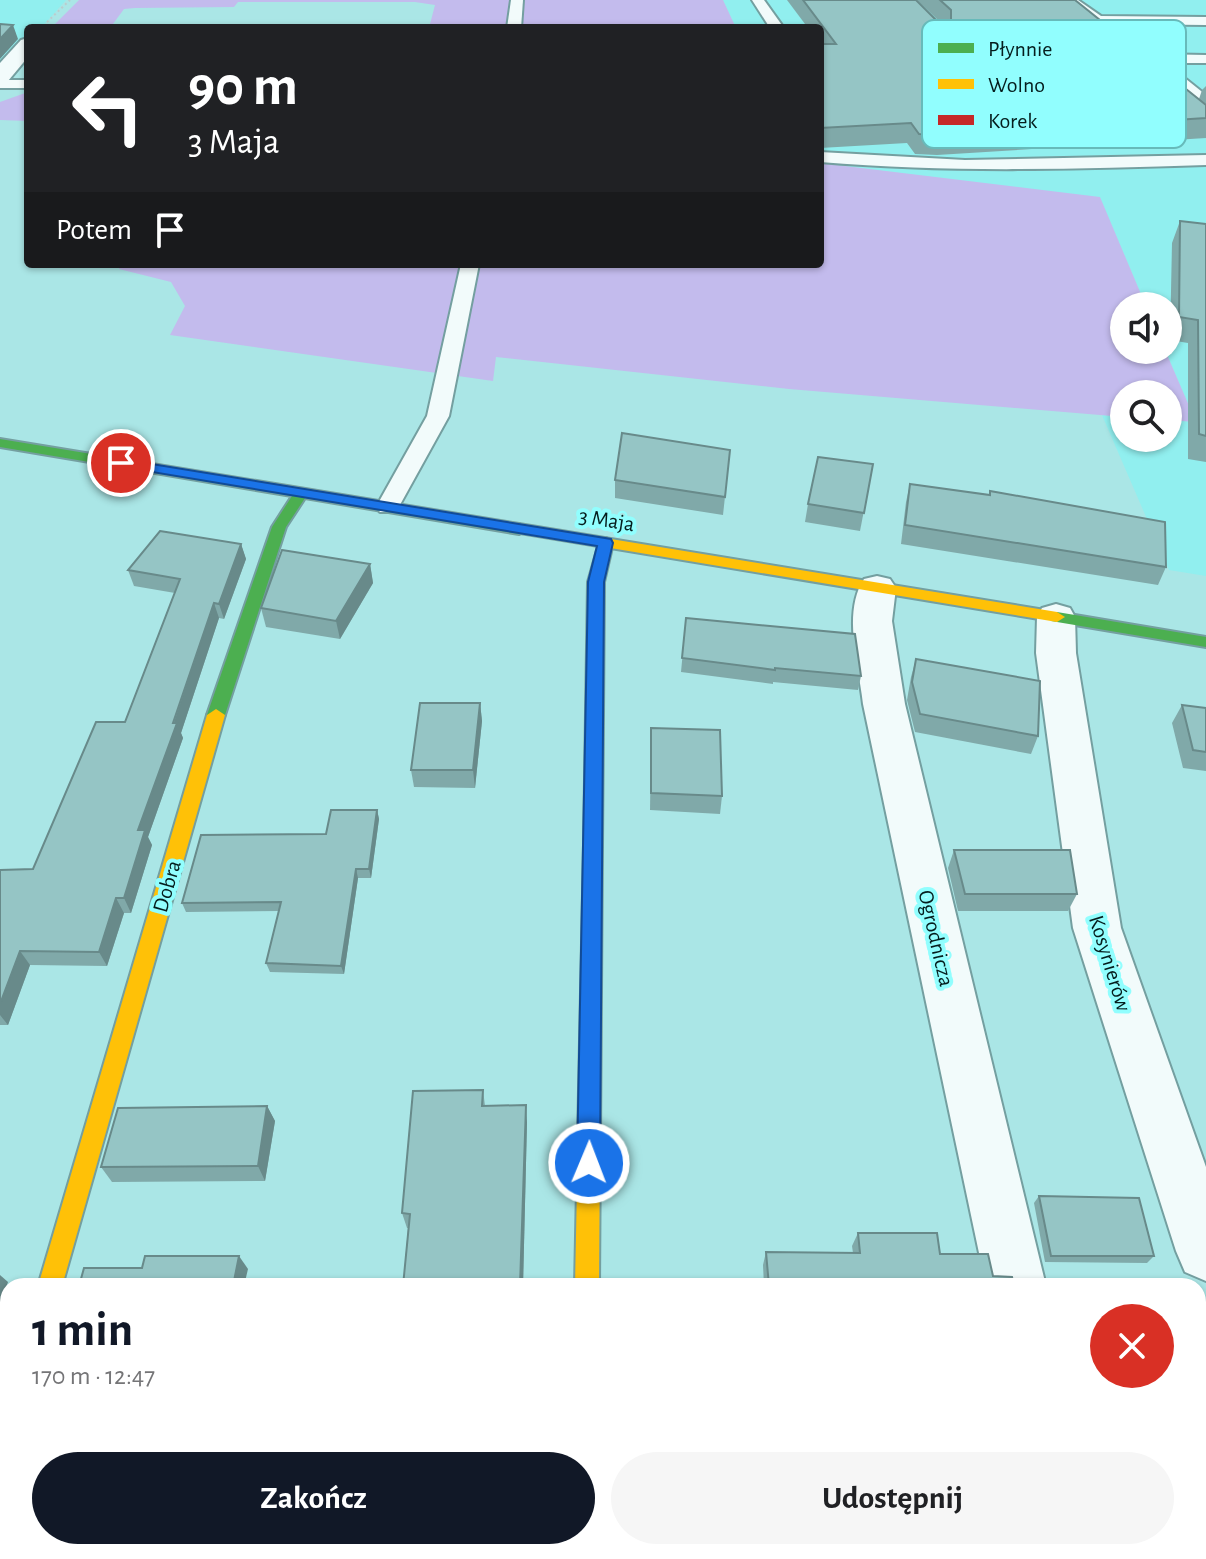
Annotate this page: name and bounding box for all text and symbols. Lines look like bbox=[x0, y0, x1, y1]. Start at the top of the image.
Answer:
legend bbox=[922, 20, 1186, 148]
text: Płynnie bbox=[988, 38, 1053, 60]
icon: left bbox=[56, 56, 160, 160]
text: 90 m bbox=[188, 59, 298, 115]
text: Wolno bbox=[988, 74, 1045, 96]
text: Korek bbox=[988, 110, 1037, 132]
text: 3 Maja bbox=[188, 124, 280, 160]
icon: arrive bbox=[148, 208, 192, 252]
text: Potem bbox=[56, 215, 132, 245]
map controls bbox=[1110, 292, 1182, 452]
button: sound bbox=[1110, 292, 1182, 364]
button: search bbox=[1110, 380, 1182, 452]
pin bbox=[87, 429, 155, 497]
icon: arrive bbox=[99, 441, 143, 485]
street label: 3 Maja bbox=[577, 505, 636, 535]
street label: Dobra bbox=[149, 858, 185, 915]
street label: Ogrodnicza bbox=[914, 888, 958, 989]
street label: Kosynierów bbox=[1085, 913, 1135, 1014]
position arrow bbox=[547, 1121, 631, 1205]
button: close bbox=[1090, 1304, 1174, 1388]
text: 1 min bbox=[32, 1307, 133, 1355]
text: 170 m · 12:47 bbox=[32, 1363, 155, 1389]
button: Zakończ bbox=[32, 1452, 595, 1544]
button: Udostępnij bbox=[611, 1452, 1174, 1544]

